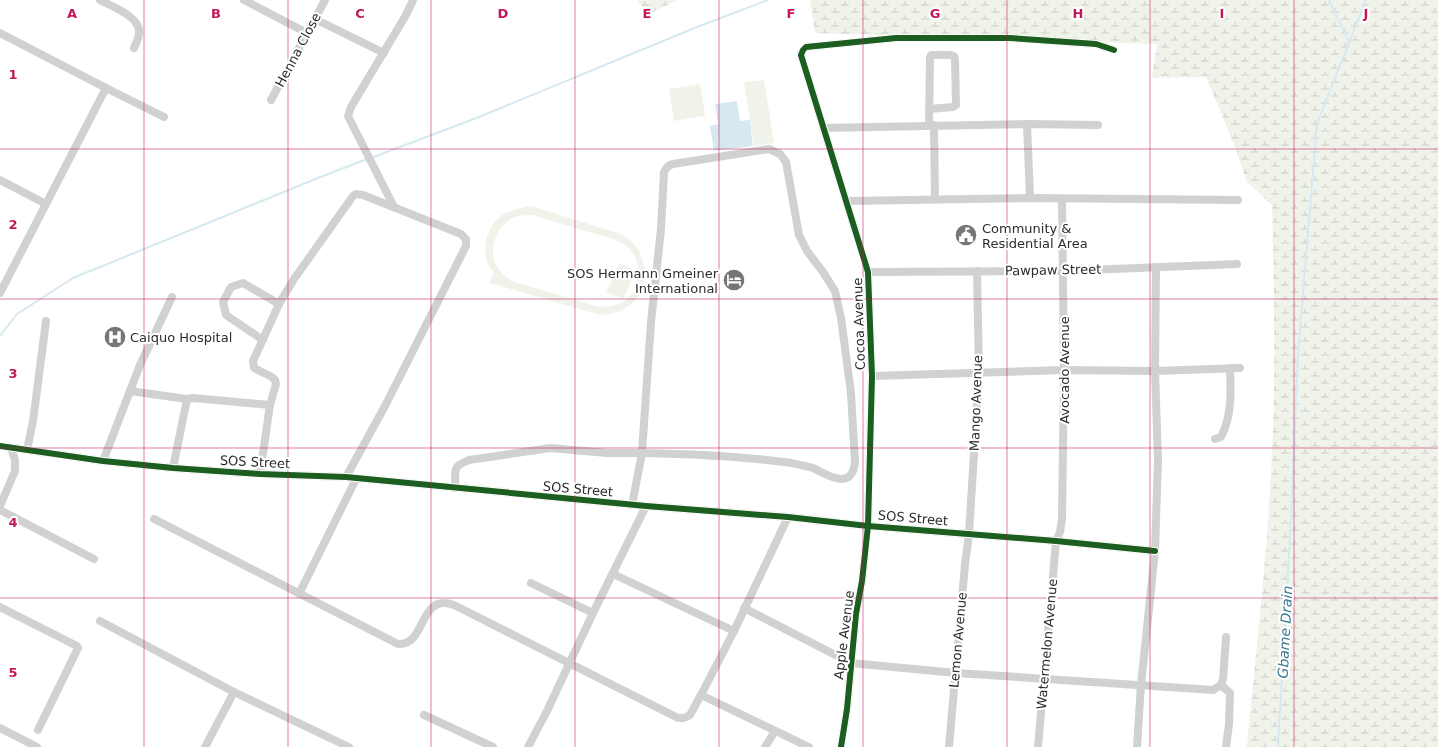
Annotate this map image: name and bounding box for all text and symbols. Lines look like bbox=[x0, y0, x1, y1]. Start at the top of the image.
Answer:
text: A bbox=[67, 6, 77, 21]
text: B bbox=[211, 6, 221, 21]
text: C bbox=[355, 6, 365, 21]
text: D bbox=[498, 6, 509, 21]
text: E bbox=[643, 6, 651, 21]
text: F bbox=[787, 6, 795, 21]
text: G bbox=[930, 6, 940, 21]
text: H bbox=[1073, 6, 1083, 21]
text: I bbox=[1220, 6, 1224, 21]
text: J bbox=[1363, 6, 1368, 21]
street label: Henna Close bbox=[272, 10, 324, 90]
text: 1 bbox=[8, 67, 18, 82]
text: 2 bbox=[8, 217, 18, 232]
place label: Community & Residential Area bbox=[982, 221, 1088, 251]
public building icon: Community & Residential Area bbox=[953, 222, 979, 248]
street label: Pawpaw Street bbox=[1005, 262, 1101, 278]
place label: SOS Hermann Gmeiner International bbox=[567, 266, 719, 296]
hotel icon: SOS Hermann Gmeiner International bbox=[721, 267, 747, 293]
street label: Cocoa Avenue bbox=[850, 278, 868, 370]
street label: Avocado Avenue bbox=[1057, 316, 1072, 424]
hospital icon: Caiquo Hospital bbox=[102, 324, 128, 350]
place label: Caiquo Hospital bbox=[130, 330, 232, 345]
street label: Mango Avenue bbox=[967, 355, 985, 451]
text: 3 bbox=[8, 366, 18, 381]
street label: SOS Street bbox=[219, 453, 291, 471]
street label: SOS Street bbox=[542, 478, 614, 500]
street label: SOS Street bbox=[877, 507, 949, 529]
text: 4 bbox=[8, 515, 18, 530]
street label: Watermelon Avenue bbox=[1034, 578, 1060, 710]
water label: Gbame Drain bbox=[1275, 585, 1295, 679]
street label: Apple Avenue bbox=[831, 590, 857, 680]
street label: Lemon Avenue bbox=[946, 591, 970, 689]
text: 5 bbox=[8, 665, 18, 680]

